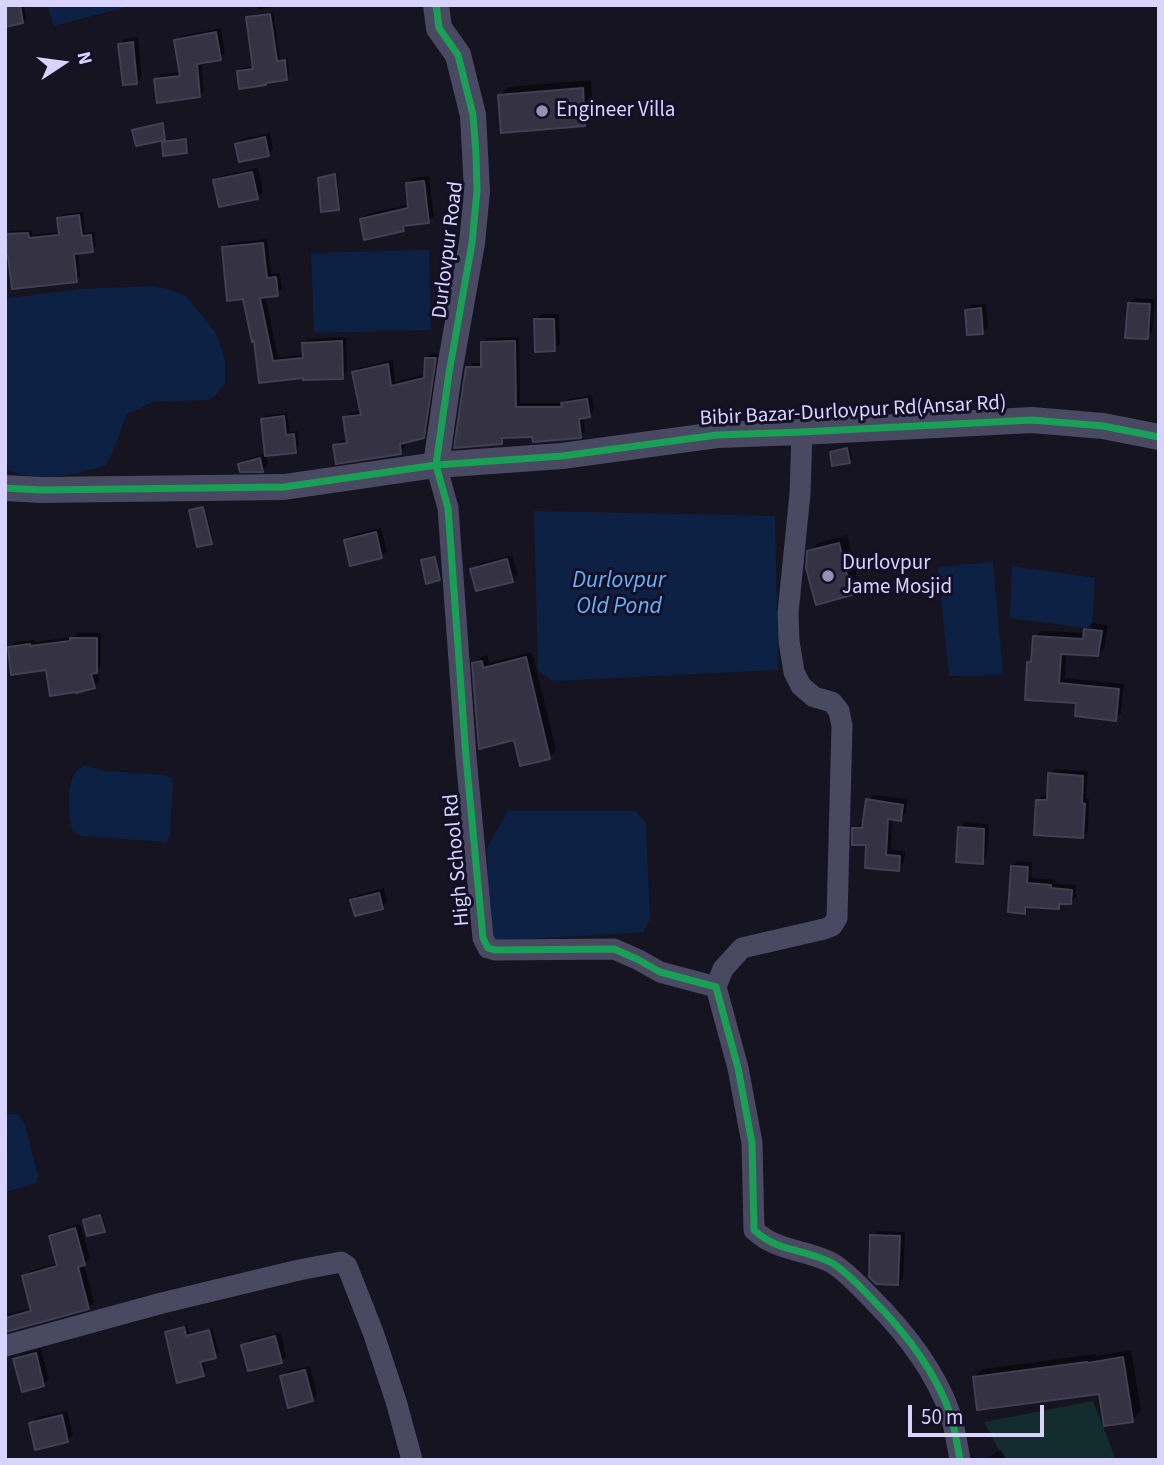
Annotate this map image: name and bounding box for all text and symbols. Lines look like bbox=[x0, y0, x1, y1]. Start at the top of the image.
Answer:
north arrow bbox=[28, 28, 98, 98]
text: N bbox=[69, 49, 99, 67]
place label: Engineer Villa bbox=[556, 98, 675, 124]
marker: Engineer Villa bbox=[534, 103, 550, 119]
street label: Durlovpur Road bbox=[428, 180, 470, 320]
street label: Bibir Bazar-Durlovpur Rd(Ansar Rd) bbox=[699, 391, 1007, 433]
place label: Durlovpur Jame Mosjid bbox=[842, 551, 952, 601]
water label: Durlovpur Old Pond bbox=[572, 568, 666, 622]
marker: Durlovpur Jame Mosjid bbox=[820, 568, 836, 584]
street label: High School Rd bbox=[440, 793, 476, 927]
scale bar bbox=[912, 1392, 1048, 1436]
text: 50 m bbox=[921, 1402, 963, 1432]

